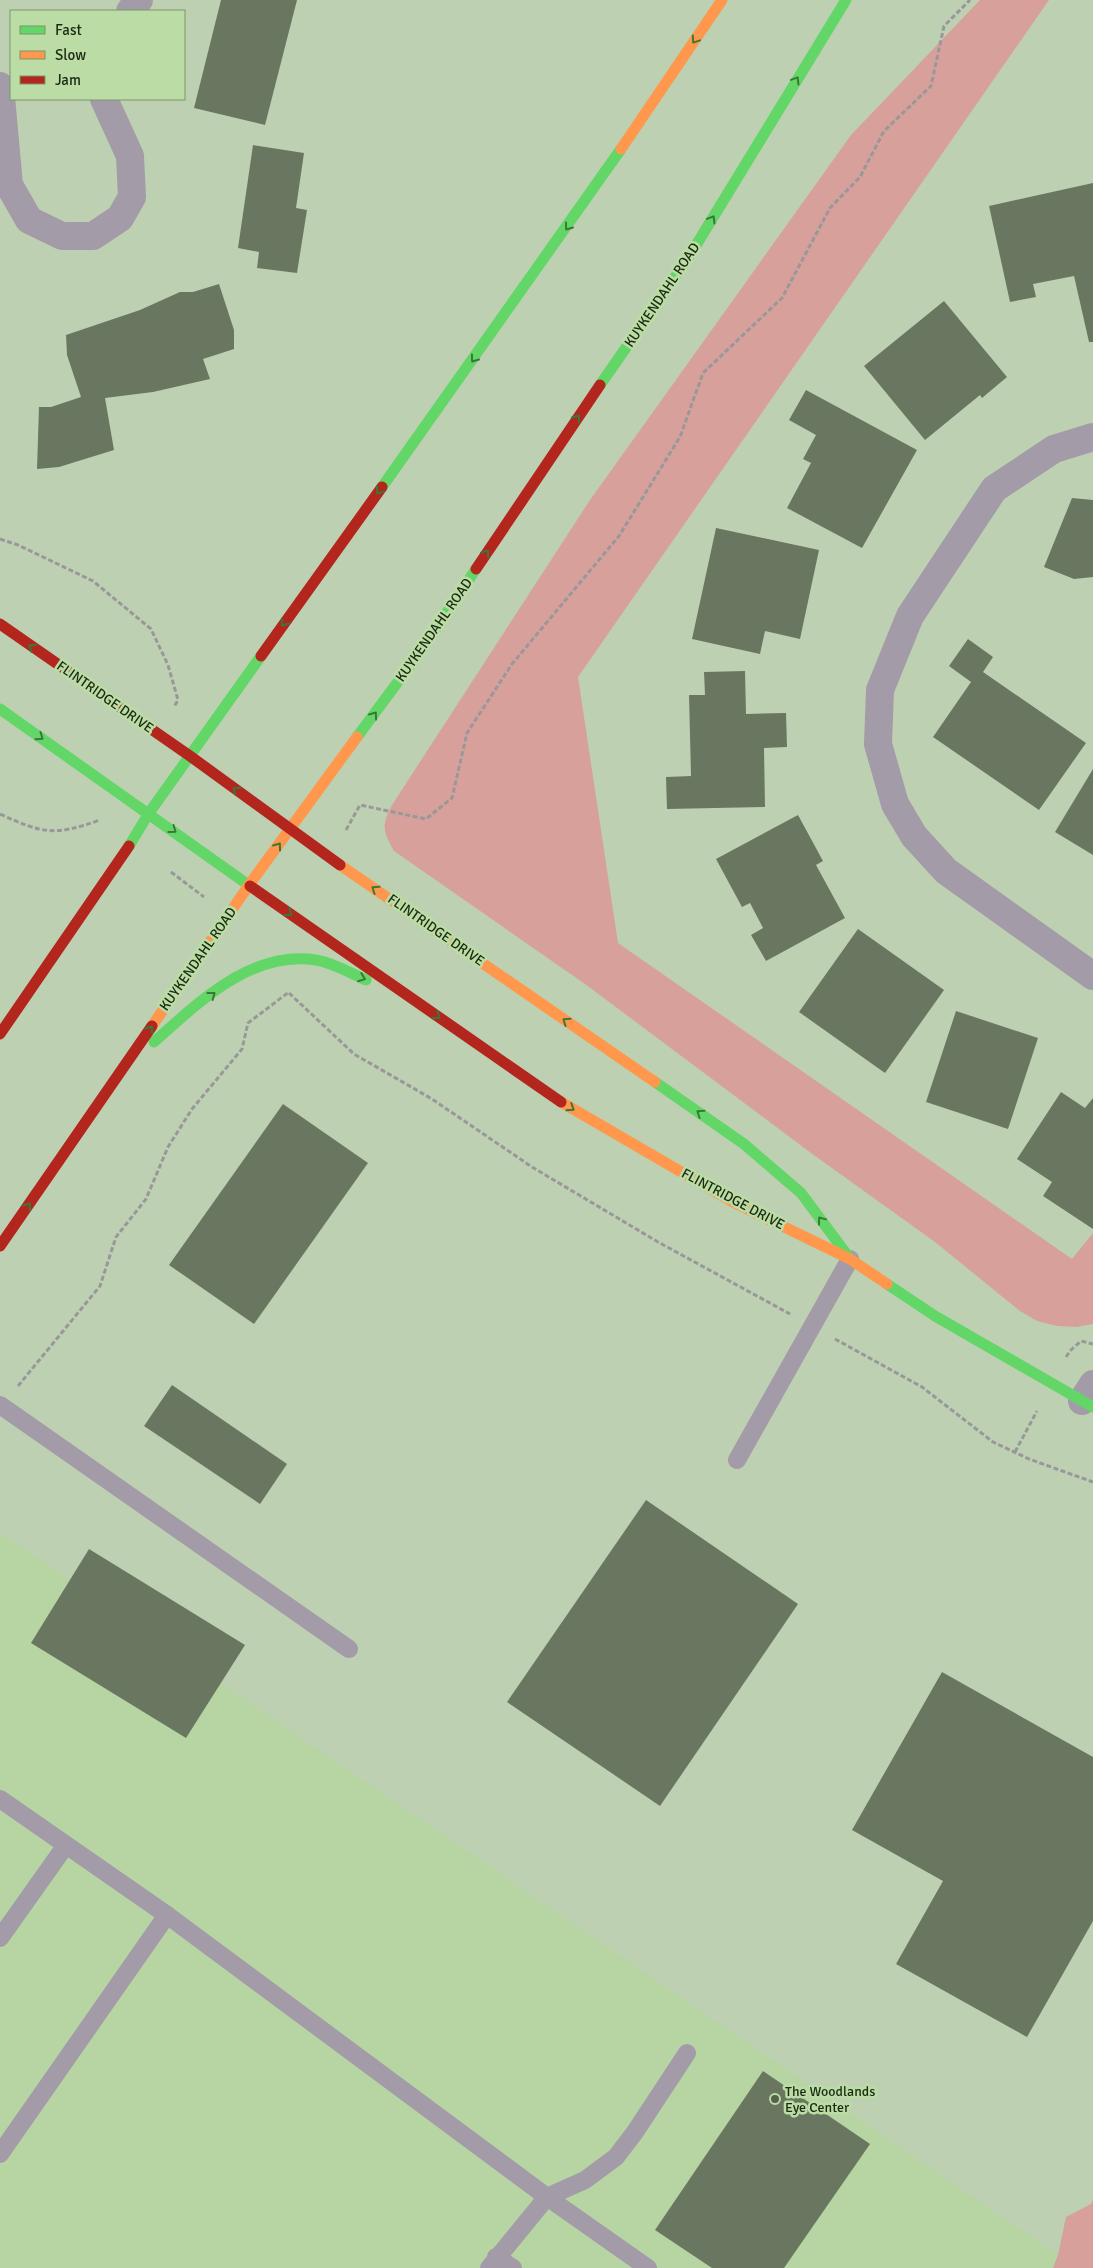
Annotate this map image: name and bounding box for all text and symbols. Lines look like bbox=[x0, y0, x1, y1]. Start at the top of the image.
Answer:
legend bbox=[10, 10, 185, 100]
text: Fast bbox=[55, 21, 82, 39]
one-way arrow bbox=[692, 35, 701, 44]
text: Slow bbox=[55, 46, 86, 64]
text: Jam bbox=[55, 71, 81, 89]
one-way arrow bbox=[790, 76, 800, 85]
one-way arrow bbox=[706, 215, 716, 224]
one-way arrow bbox=[565, 221, 574, 230]
street label: KUYKENDAHL ROAD bbox=[621, 239, 703, 351]
one-way arrow bbox=[471, 353, 479, 362]
one-way arrow bbox=[571, 414, 580, 424]
one-way arrow bbox=[376, 485, 385, 495]
one-way arrow bbox=[480, 549, 489, 559]
street label: KUYKENDAHL ROAD bbox=[392, 575, 476, 685]
one-way arrow bbox=[282, 617, 290, 626]
one-way arrow bbox=[28, 644, 38, 653]
street label: FLINTRIDGE DRIVE bbox=[53, 657, 157, 737]
one-way arrow bbox=[368, 712, 376, 721]
one-way arrow bbox=[34, 731, 44, 740]
one-way arrow bbox=[233, 787, 242, 797]
one-way arrow bbox=[167, 824, 177, 833]
one-way arrow bbox=[272, 843, 280, 852]
one-way arrow bbox=[371, 886, 381, 895]
street label: FLINTRIDGE DRIVE bbox=[384, 890, 488, 970]
street label: KUYKENDAHL ROAD bbox=[156, 904, 240, 1014]
one-way arrow bbox=[283, 907, 292, 916]
one-way arrow bbox=[357, 972, 365, 982]
one-way arrow bbox=[206, 992, 216, 1001]
one-way arrow bbox=[431, 1010, 440, 1019]
one-way arrow bbox=[563, 1018, 572, 1027]
one-way arrow bbox=[144, 1025, 153, 1035]
one-way arrow bbox=[565, 1102, 574, 1111]
one-way arrow bbox=[696, 1110, 706, 1119]
street label: FLINTRIDGE DRIVE bbox=[679, 1165, 787, 1233]
one-way arrow bbox=[22, 1202, 31, 1212]
one-way arrow bbox=[818, 1216, 827, 1226]
place label: The Woodlands Eye Center bbox=[785, 2083, 875, 2116]
marker: The Woodlands Eye Center bbox=[769, 2093, 781, 2105]

